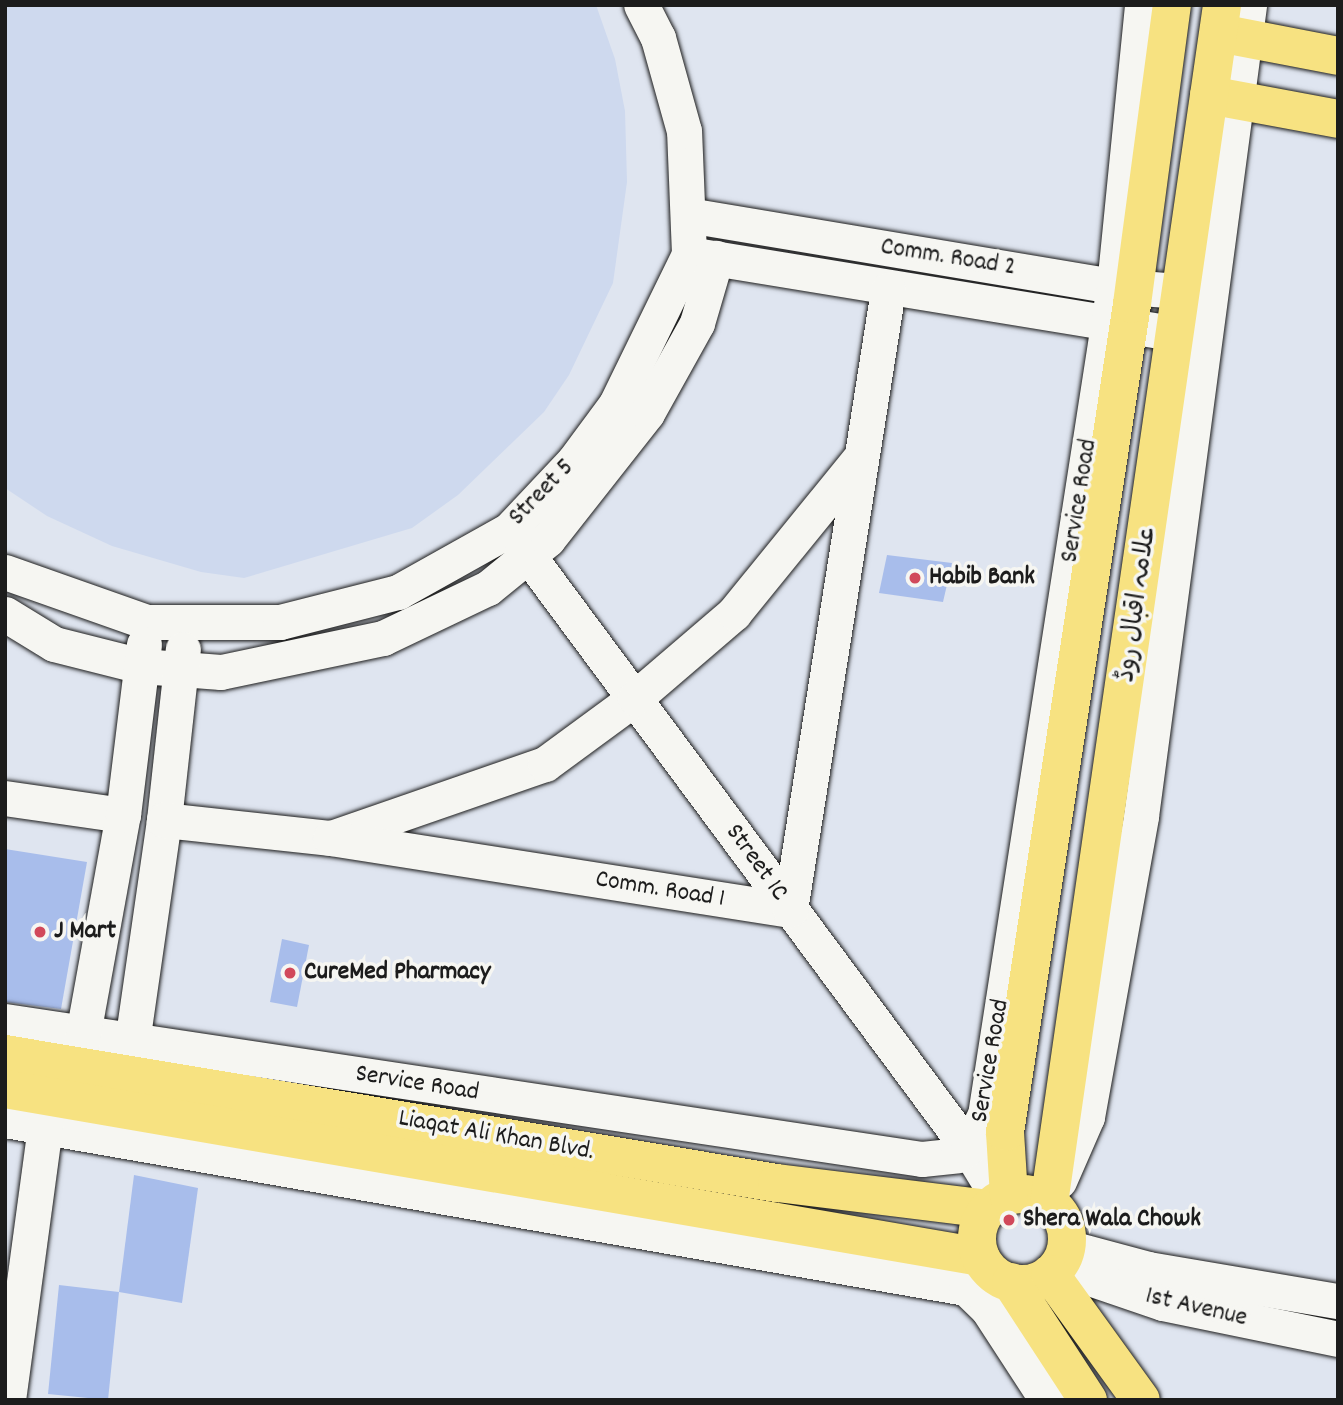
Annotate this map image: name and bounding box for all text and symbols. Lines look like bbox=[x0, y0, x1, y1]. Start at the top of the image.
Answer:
street label: Comm. Road 2 bbox=[878, 232, 1018, 284]
street label: Service Road bbox=[1055, 437, 1105, 565]
street label: Street 5 bbox=[503, 453, 581, 533]
street label: علامہ اقبال روڈ bbox=[1112, 524, 1164, 684]
place label: Habib Bank bbox=[929, 562, 1035, 594]
marker: Habib Bank bbox=[907, 570, 923, 586]
street label: Street 1C bbox=[718, 818, 794, 908]
street label: Comm. Road 1 bbox=[593, 864, 727, 916]
place label: J Mart bbox=[54, 916, 116, 948]
marker: J Mart bbox=[32, 924, 48, 940]
place label: CureMed Pharmacy bbox=[304, 957, 491, 989]
marker: CureMed Pharmacy bbox=[282, 965, 298, 981]
street label: Service Road bbox=[965, 997, 1017, 1125]
street label: Service Road bbox=[353, 1059, 481, 1109]
street label: Liaqat Ali Khan Blvd. bbox=[396, 1103, 596, 1169]
place label: Shera Wala Chowk bbox=[1023, 1204, 1201, 1236]
marker: Shera Wala Chowk bbox=[1001, 1212, 1017, 1228]
street label: 1st Avenue bbox=[1142, 1281, 1250, 1335]

